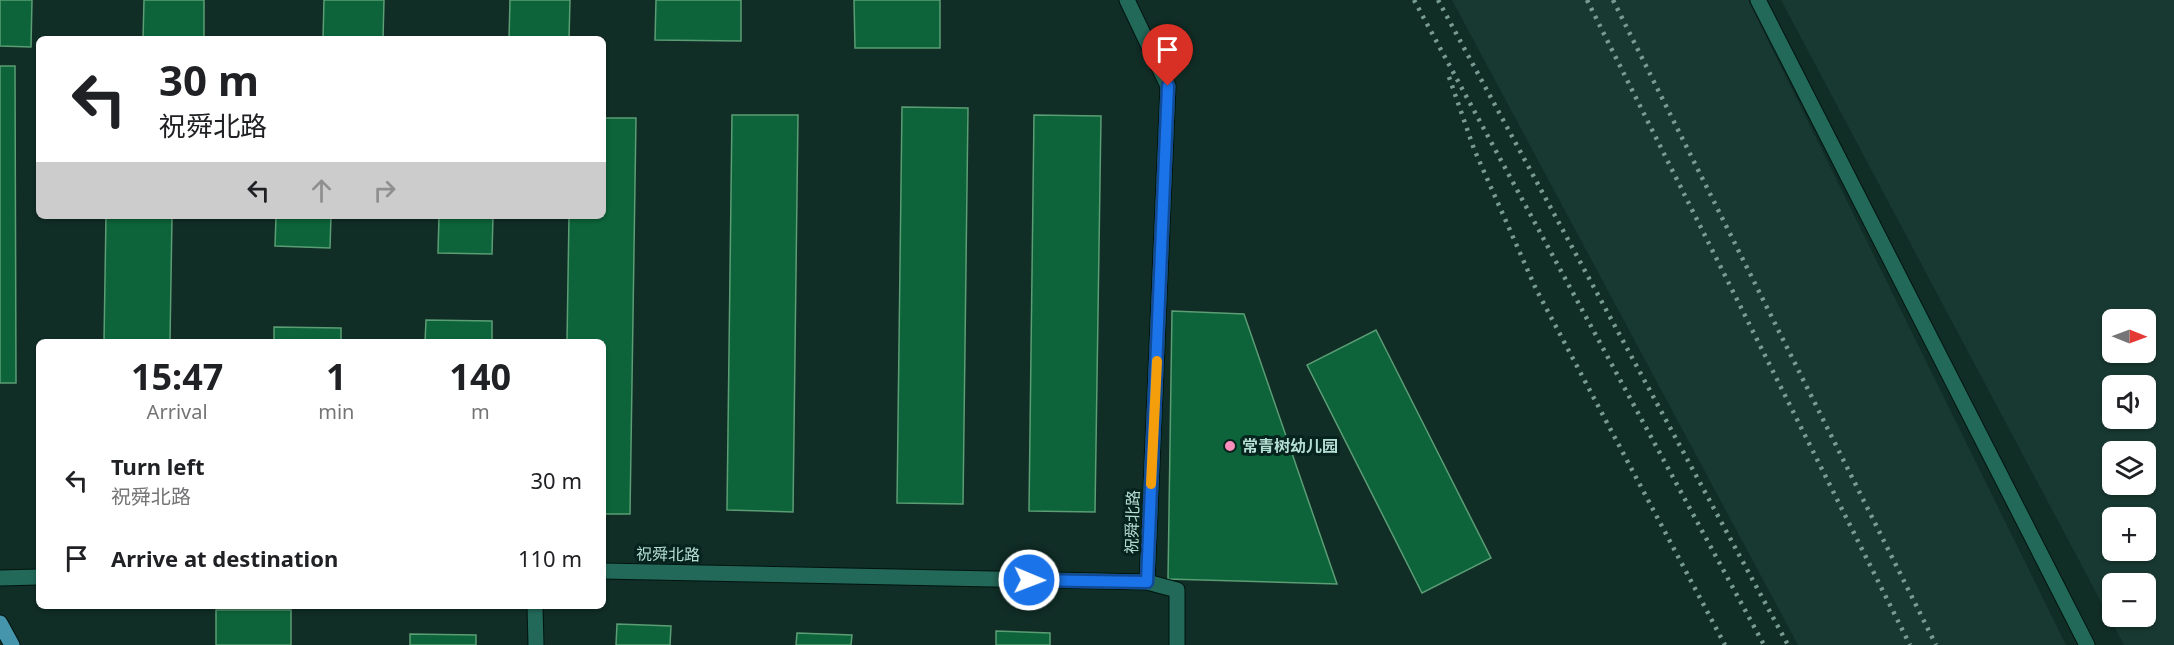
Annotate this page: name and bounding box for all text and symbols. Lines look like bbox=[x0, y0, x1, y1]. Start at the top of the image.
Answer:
pin bbox=[1142, 24, 1193, 86]
icon: arrive bbox=[1151, 33, 1184, 66]
text: 30 m bbox=[159, 51, 259, 108]
icon: left bbox=[60, 60, 138, 138]
text: 祝舜北路 bbox=[159, 107, 267, 144]
icon: left bbox=[242, 174, 275, 207]
icon: ahead bbox=[305, 174, 338, 207]
icon: right bbox=[368, 174, 401, 207]
north arrow bbox=[2102, 309, 2156, 363]
map controls bbox=[2102, 309, 2156, 627]
text: 15:47 bbox=[131, 352, 223, 401]
text: 1 bbox=[326, 352, 347, 401]
text: 140 bbox=[449, 352, 511, 401]
button: sound bbox=[2102, 375, 2156, 429]
text: Arrival bbox=[147, 398, 208, 425]
text: min bbox=[318, 398, 354, 425]
text: m bbox=[471, 398, 490, 425]
place label: 常青树幼儿园 bbox=[1242, 435, 1338, 457]
marker: 常青树幼儿园 bbox=[1223, 439, 1237, 453]
button: layers bbox=[2102, 441, 2156, 495]
text: Turn left bbox=[111, 451, 205, 481]
icon: left bbox=[60, 464, 93, 497]
text: 30 m bbox=[531, 465, 582, 495]
text: 祝舜北路 bbox=[111, 483, 191, 510]
street label: 祝舜北路 bbox=[1120, 490, 1144, 554]
button: + bbox=[2102, 507, 2156, 561]
icon: arrive bbox=[60, 542, 93, 575]
street label: 祝舜北路 bbox=[636, 542, 700, 566]
text: Arrive at destination bbox=[111, 543, 338, 573]
text: 110 m bbox=[518, 543, 582, 573]
position arrow bbox=[997, 548, 1061, 612]
button: − bbox=[2102, 573, 2156, 627]

